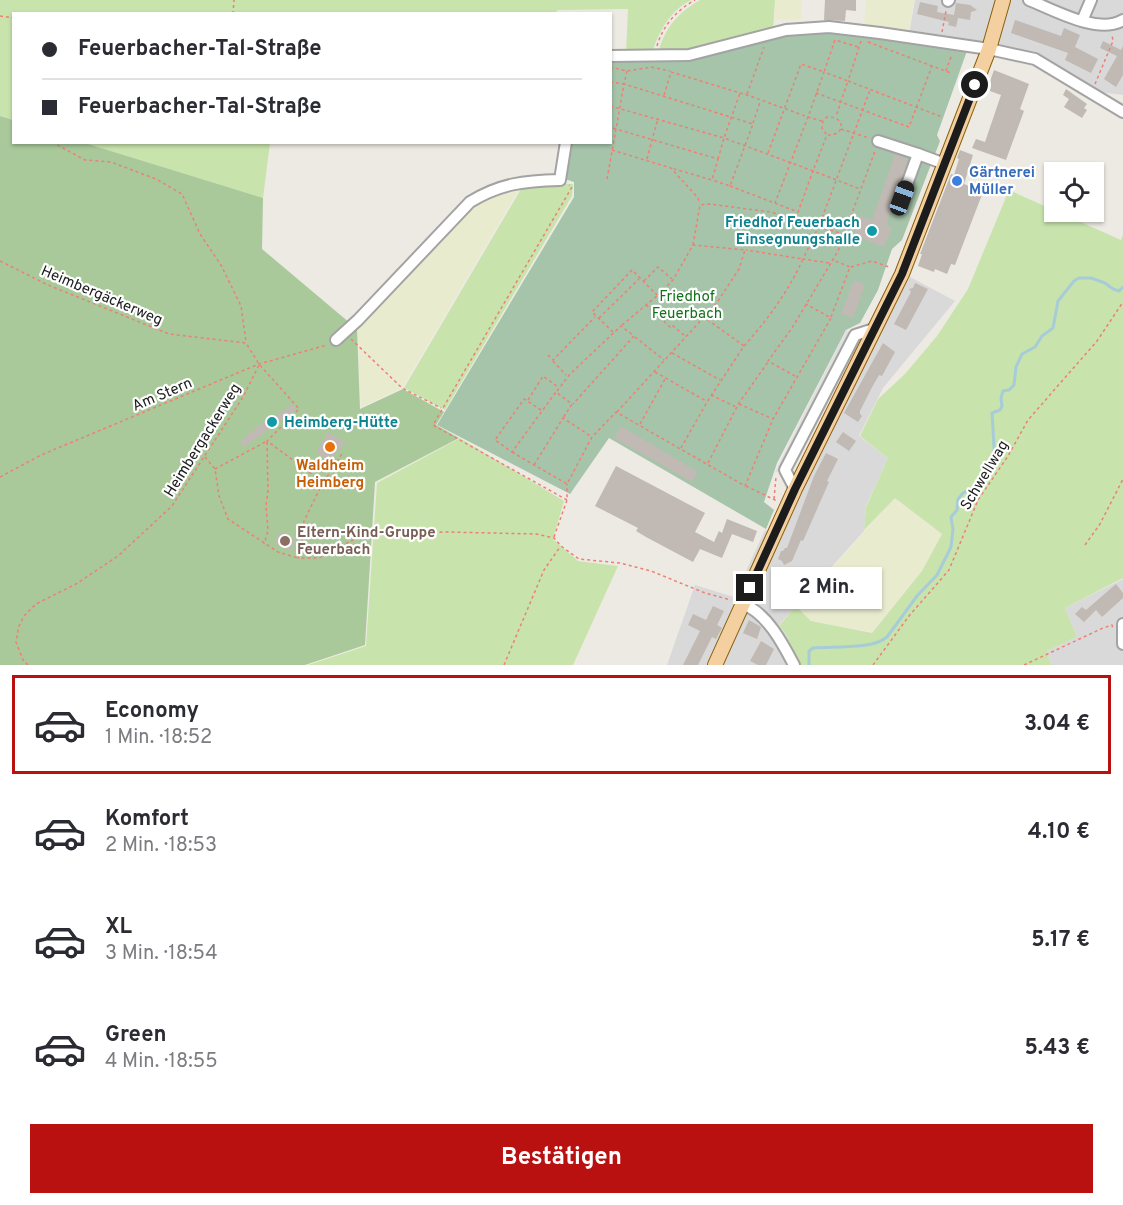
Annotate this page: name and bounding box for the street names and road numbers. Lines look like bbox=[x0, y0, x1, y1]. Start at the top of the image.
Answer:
street label: Heimbergäckerweg bbox=[38, 262, 165, 331]
street label: Am Stern bbox=[130, 374, 195, 416]
street label: Heimbergackerweg bbox=[161, 380, 246, 501]
street label: Schwellwag bbox=[957, 437, 1014, 514]

